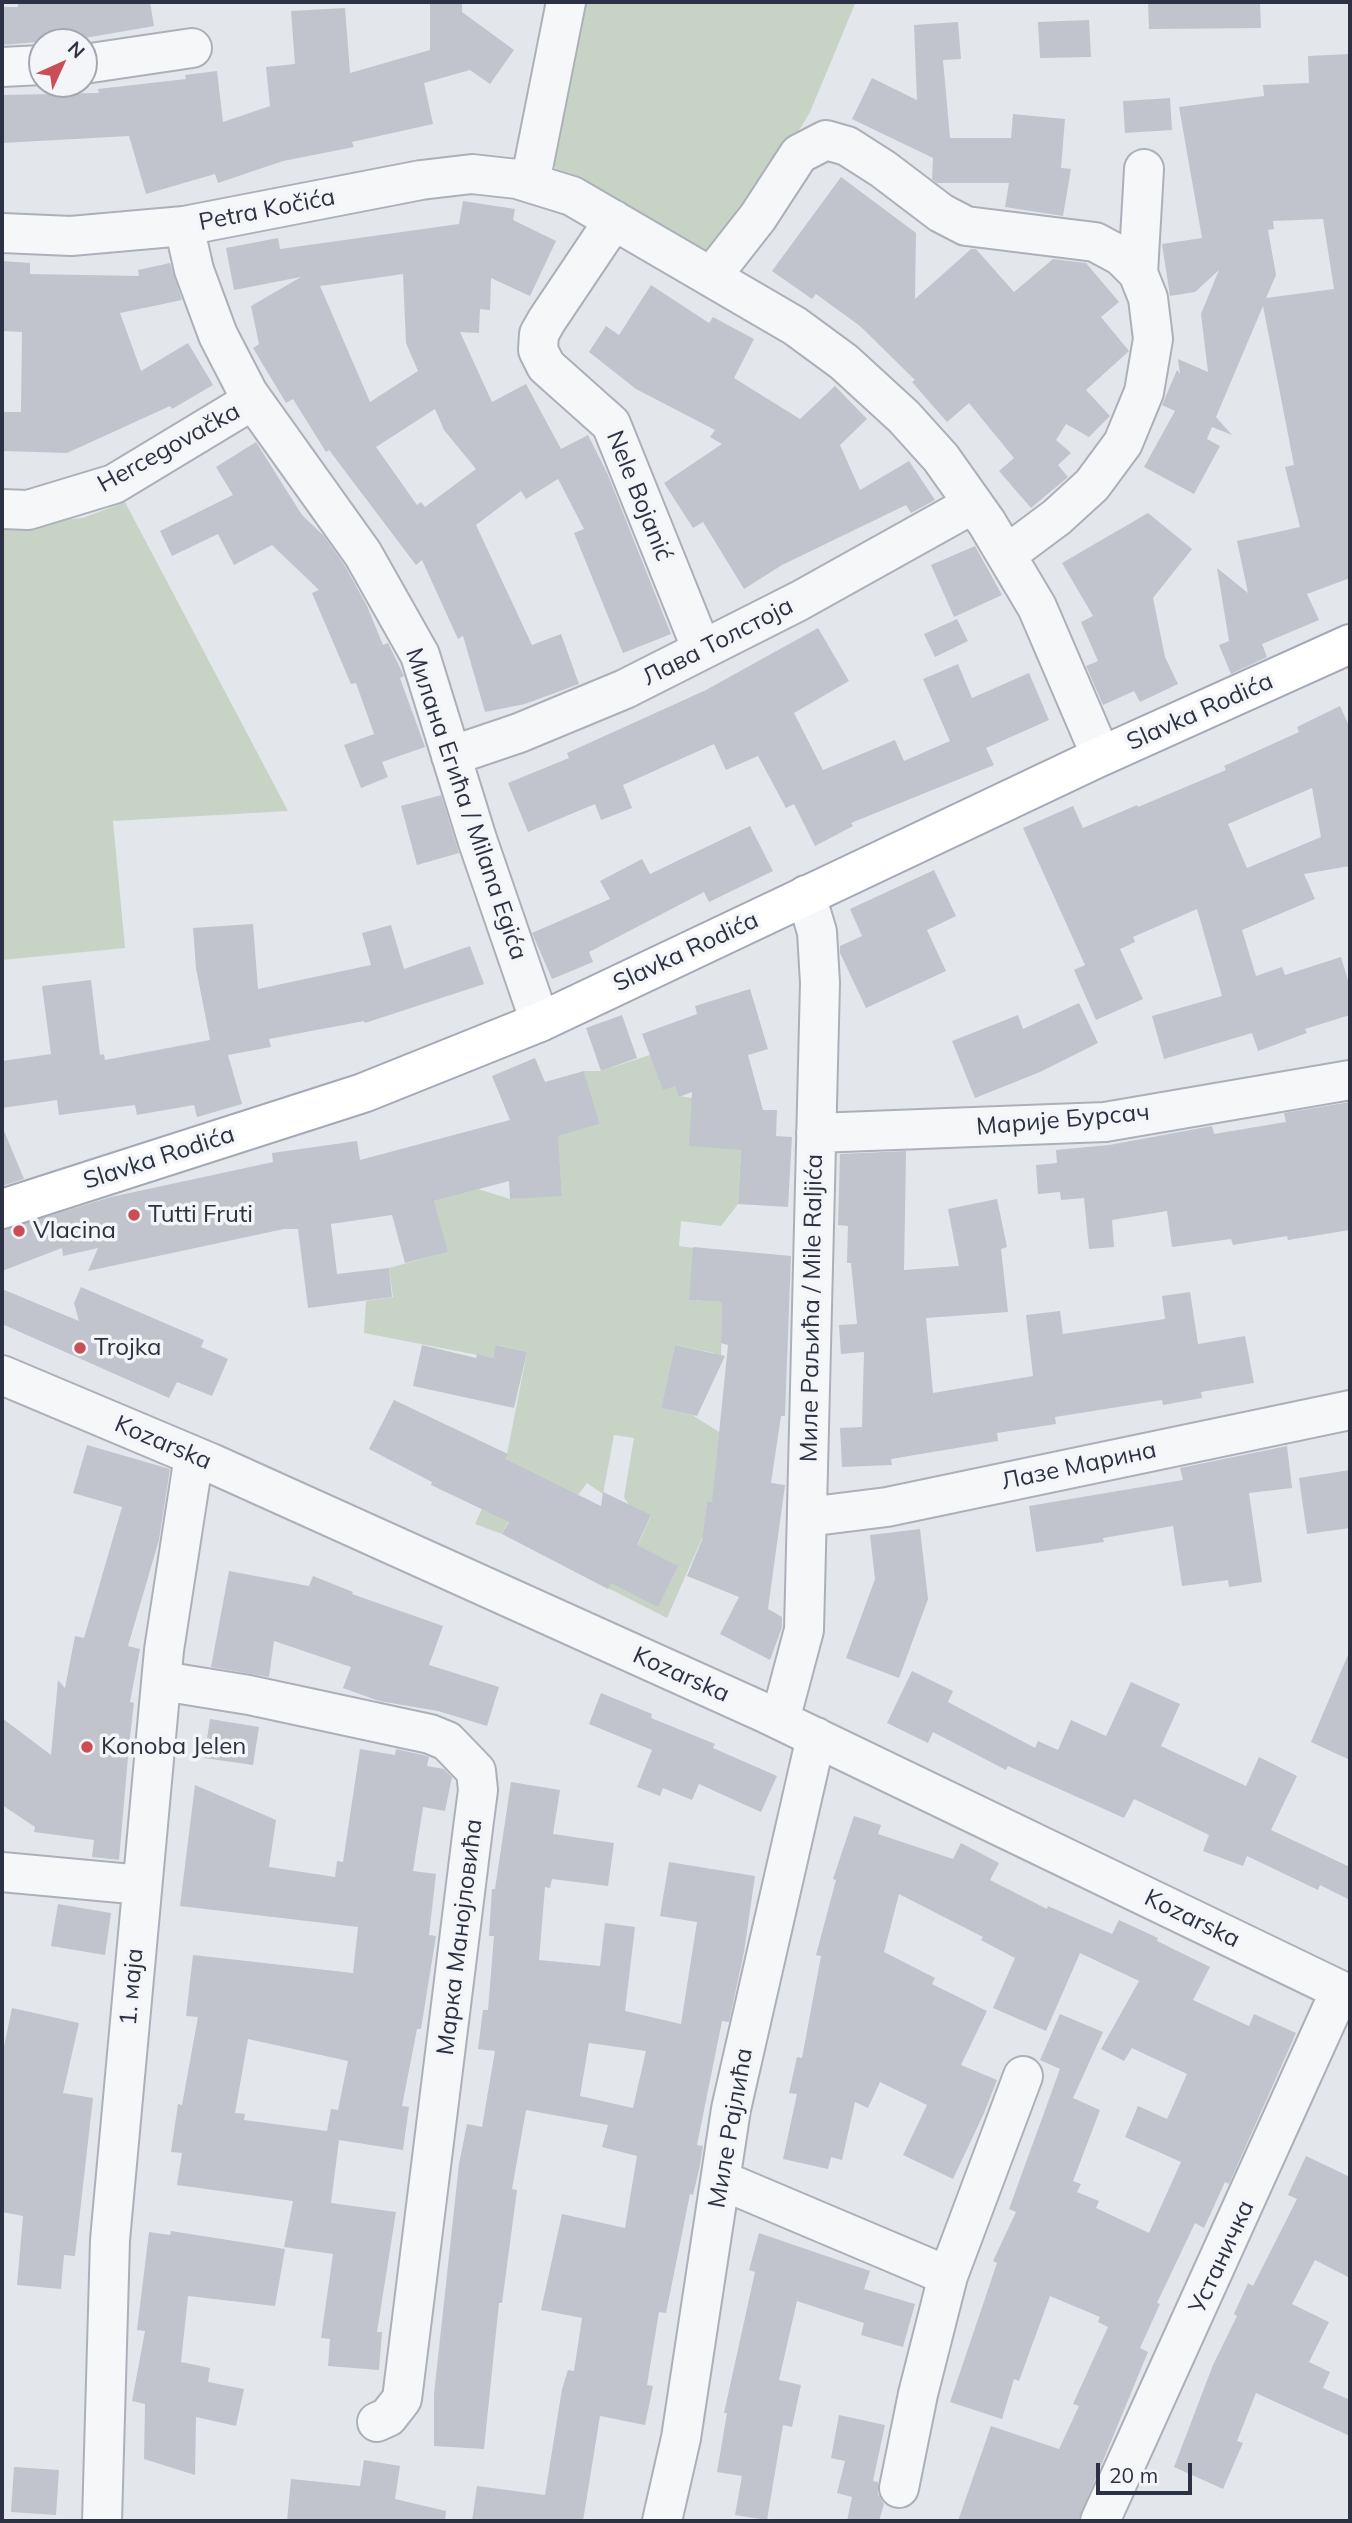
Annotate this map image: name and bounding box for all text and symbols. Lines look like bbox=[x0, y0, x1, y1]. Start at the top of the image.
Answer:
north arrow bbox=[28, 28, 98, 98]
text: N bbox=[63, 36, 90, 63]
street label: Petra Kočića bbox=[196, 183, 338, 237]
street label: Hercegovačka bbox=[93, 397, 245, 499]
street label: Nele Bojanić bbox=[600, 427, 678, 565]
street label: Лава Толстоја bbox=[638, 592, 798, 692]
street label: Милана Егића / Milana Egića bbox=[399, 644, 533, 964]
street label: Slavka Rodića bbox=[1122, 667, 1278, 757]
street label: Slavka Rodića bbox=[609, 906, 763, 998]
street label: Марије Бурсач bbox=[975, 1098, 1151, 1142]
street label: Slavka Rodića bbox=[80, 1120, 238, 1196]
street label: Миле Раљића / Mile Raljića bbox=[795, 1154, 829, 1462]
place label: Tutti Fruti bbox=[148, 1201, 253, 1229]
marker: Tutti Fruti bbox=[126, 1207, 142, 1223]
place label: Vlacina bbox=[33, 1217, 116, 1245]
marker: Vlacina bbox=[11, 1223, 27, 1239]
place label: Trojka bbox=[94, 1334, 161, 1362]
marker: Trojka bbox=[72, 1340, 88, 1356]
street label: Kozarska bbox=[110, 1410, 216, 1476]
street label: Лазе Марина bbox=[999, 1436, 1159, 1496]
street label: Kozarska bbox=[628, 1641, 734, 1709]
place label: Konoba Jelen bbox=[101, 1733, 246, 1761]
marker: Konoba Jelen bbox=[79, 1739, 95, 1755]
street label: Марка Манојловића bbox=[431, 1817, 489, 2057]
street label: Kozarska bbox=[1140, 1884, 1244, 1954]
street label: 1. маја bbox=[114, 1947, 150, 2027]
street label: Миле Рајлића bbox=[703, 2046, 759, 2210]
street label: Устаничка bbox=[1183, 2196, 1261, 2318]
scale bar bbox=[1100, 2450, 1196, 2494]
text: 20 m bbox=[1109, 2462, 1158, 2488]

